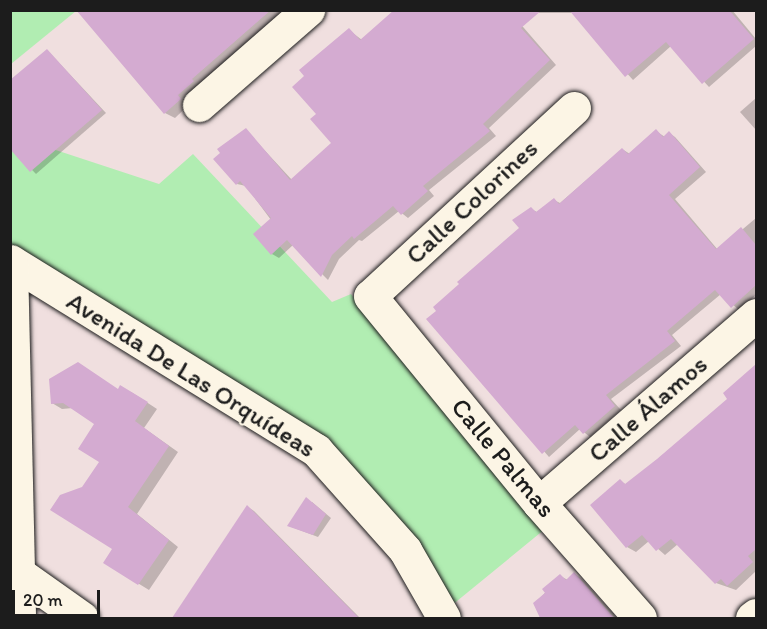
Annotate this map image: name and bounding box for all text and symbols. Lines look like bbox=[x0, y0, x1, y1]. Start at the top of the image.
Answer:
street label: Calle Colorines bbox=[400, 133, 544, 271]
street label: Avenida De Las Orquídeas bbox=[60, 285, 322, 465]
street label: Calle Álamos bbox=[582, 349, 714, 469]
street label: Calle Palmas bbox=[445, 393, 561, 523]
scale bar bbox=[15, 578, 104, 616]
text: 20 m bbox=[23, 589, 63, 611]

